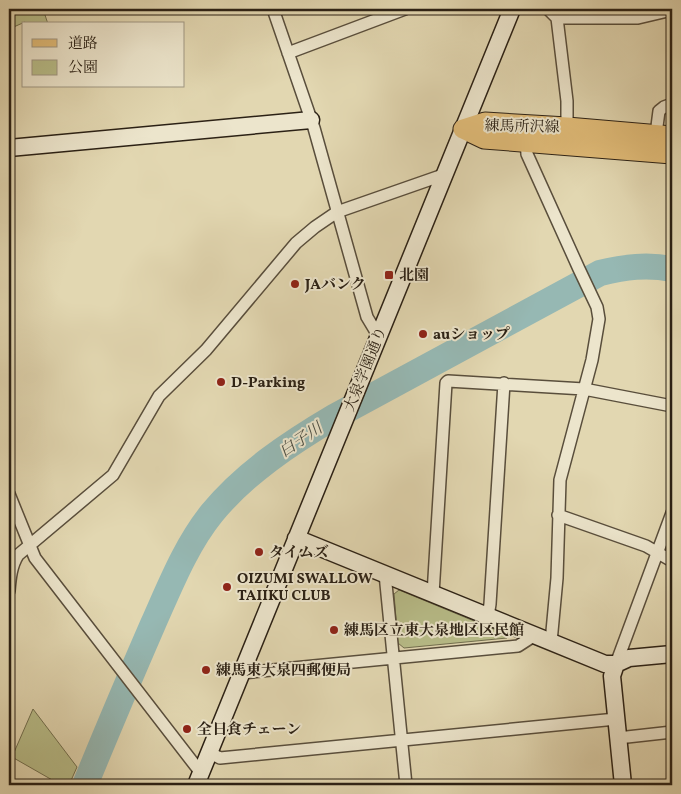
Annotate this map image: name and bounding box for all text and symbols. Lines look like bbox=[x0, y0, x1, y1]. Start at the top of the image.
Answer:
legend bbox=[22, 22, 185, 88]
text: 道路 bbox=[68, 34, 98, 55]
text: 公園 bbox=[68, 58, 98, 79]
street label: 練馬所沢線 bbox=[484, 116, 560, 139]
place label: 北園 bbox=[399, 266, 429, 287]
marker: 北園 bbox=[383, 269, 395, 281]
place label: JAバンク bbox=[304, 275, 366, 296]
marker: JAバンク bbox=[289, 278, 301, 290]
street label: 大泉学園通り bbox=[340, 324, 393, 415]
place label: auショップ bbox=[433, 325, 510, 346]
marker: auショップ bbox=[417, 328, 429, 340]
place label: D-Parking bbox=[231, 373, 305, 394]
marker: D-Parking bbox=[215, 376, 227, 388]
water label: 白子川 bbox=[275, 417, 329, 463]
place label: タイムズ bbox=[269, 543, 329, 564]
marker: タイムズ bbox=[253, 546, 265, 558]
place label: OIZUMI SWALLOW TAIIKU CLUB bbox=[237, 569, 373, 607]
marker: OIZUMI SWALLOW TAIIKU CLUB bbox=[221, 581, 233, 593]
place label: 練馬区立東大泉地区区民館 bbox=[344, 621, 524, 642]
marker: 練馬区立東大泉地区区民館 bbox=[328, 624, 340, 636]
place label: 練馬東大泉四郵便局 bbox=[216, 661, 351, 682]
marker: 練馬東大泉四郵便局 bbox=[200, 664, 212, 676]
place label: 全日食チェーン bbox=[197, 720, 301, 741]
marker: 全日食チェーン bbox=[181, 723, 193, 735]

